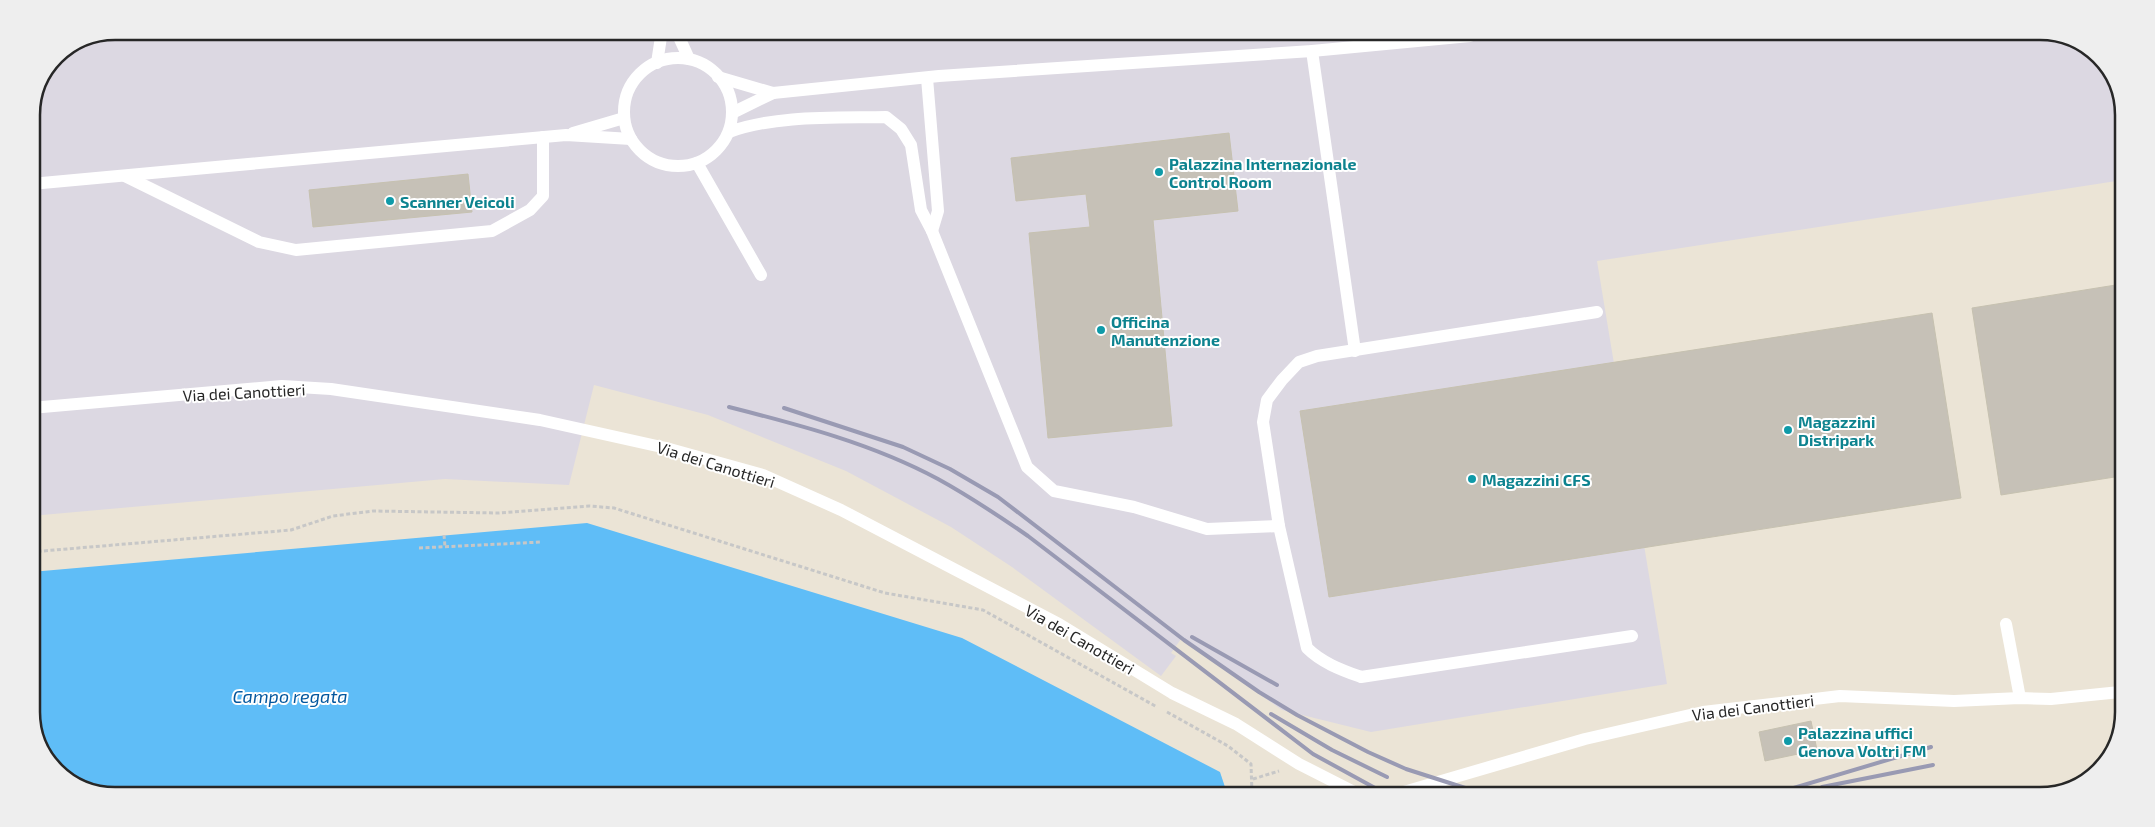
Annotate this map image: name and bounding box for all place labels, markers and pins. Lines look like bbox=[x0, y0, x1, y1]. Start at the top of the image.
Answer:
place label: Palazzina Internazionale Control Room bbox=[1169, 154, 1356, 191]
marker: Palazzina Internazionale Control Room bbox=[1153, 166, 1165, 178]
place label: Scanner Veicoli bbox=[400, 192, 515, 211]
marker: Scanner Veicoli bbox=[384, 195, 396, 207]
place label: Officina Manutenzione bbox=[1111, 312, 1220, 349]
marker: Officina Manutenzione bbox=[1095, 324, 1107, 336]
place label: Magazzini Distripark bbox=[1798, 412, 1875, 449]
marker: Magazzini Distripark bbox=[1782, 424, 1794, 436]
place label: Magazzini CFS bbox=[1482, 470, 1591, 489]
marker: Magazzini CFS bbox=[1466, 473, 1478, 485]
place label: Palazzina uffici Genova Voltri FM bbox=[1798, 723, 1926, 760]
marker: Palazzina uffici Genova Voltri FM bbox=[1782, 735, 1794, 747]

